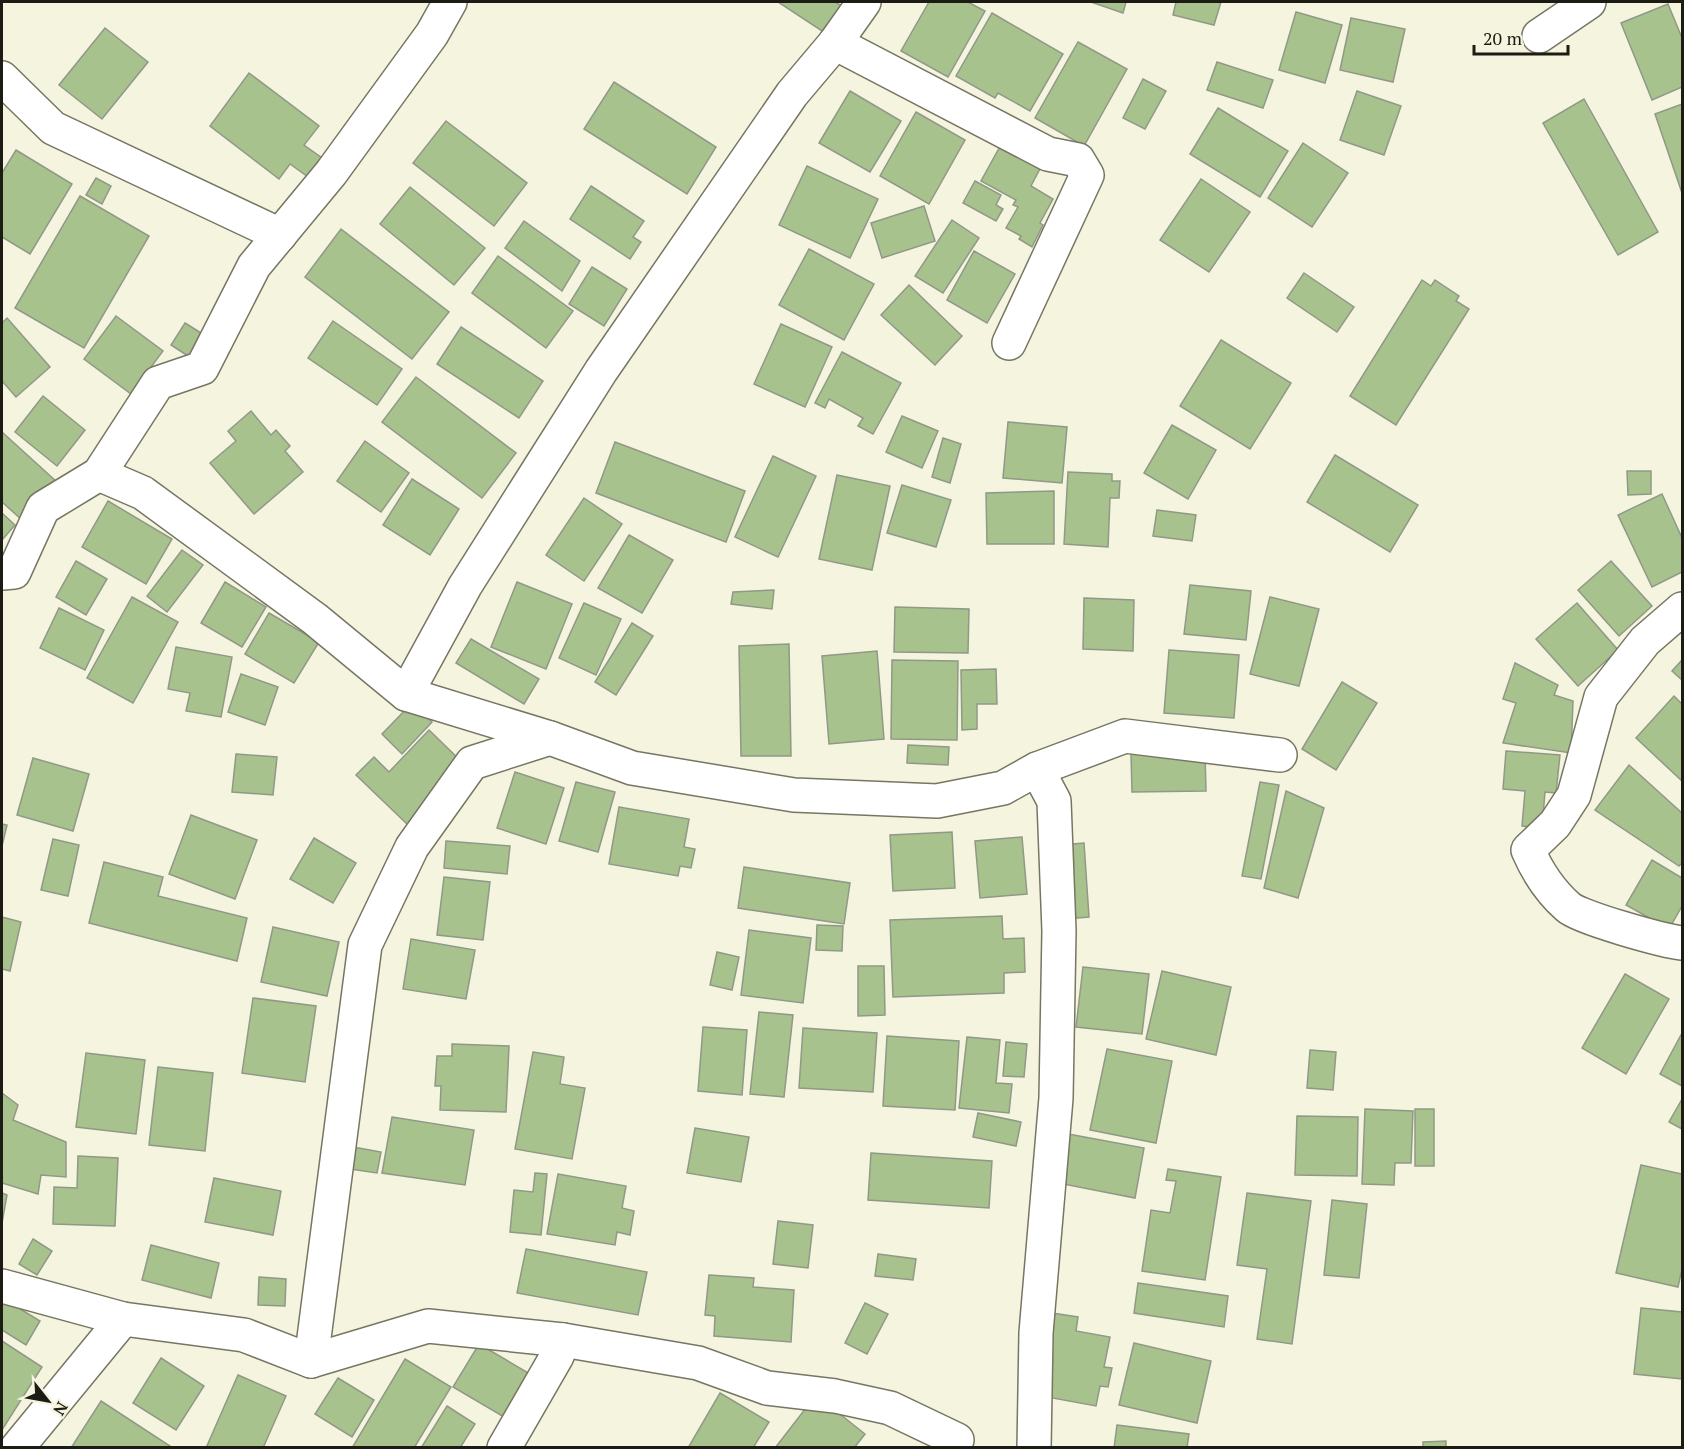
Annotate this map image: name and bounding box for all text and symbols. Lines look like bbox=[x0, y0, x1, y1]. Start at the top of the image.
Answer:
scale bar bbox=[1474, 18, 1568, 56]
text: 20 m bbox=[1483, 26, 1523, 50]
north arrow bbox=[18, 1371, 78, 1431]
text: N bbox=[48, 1398, 73, 1420]

